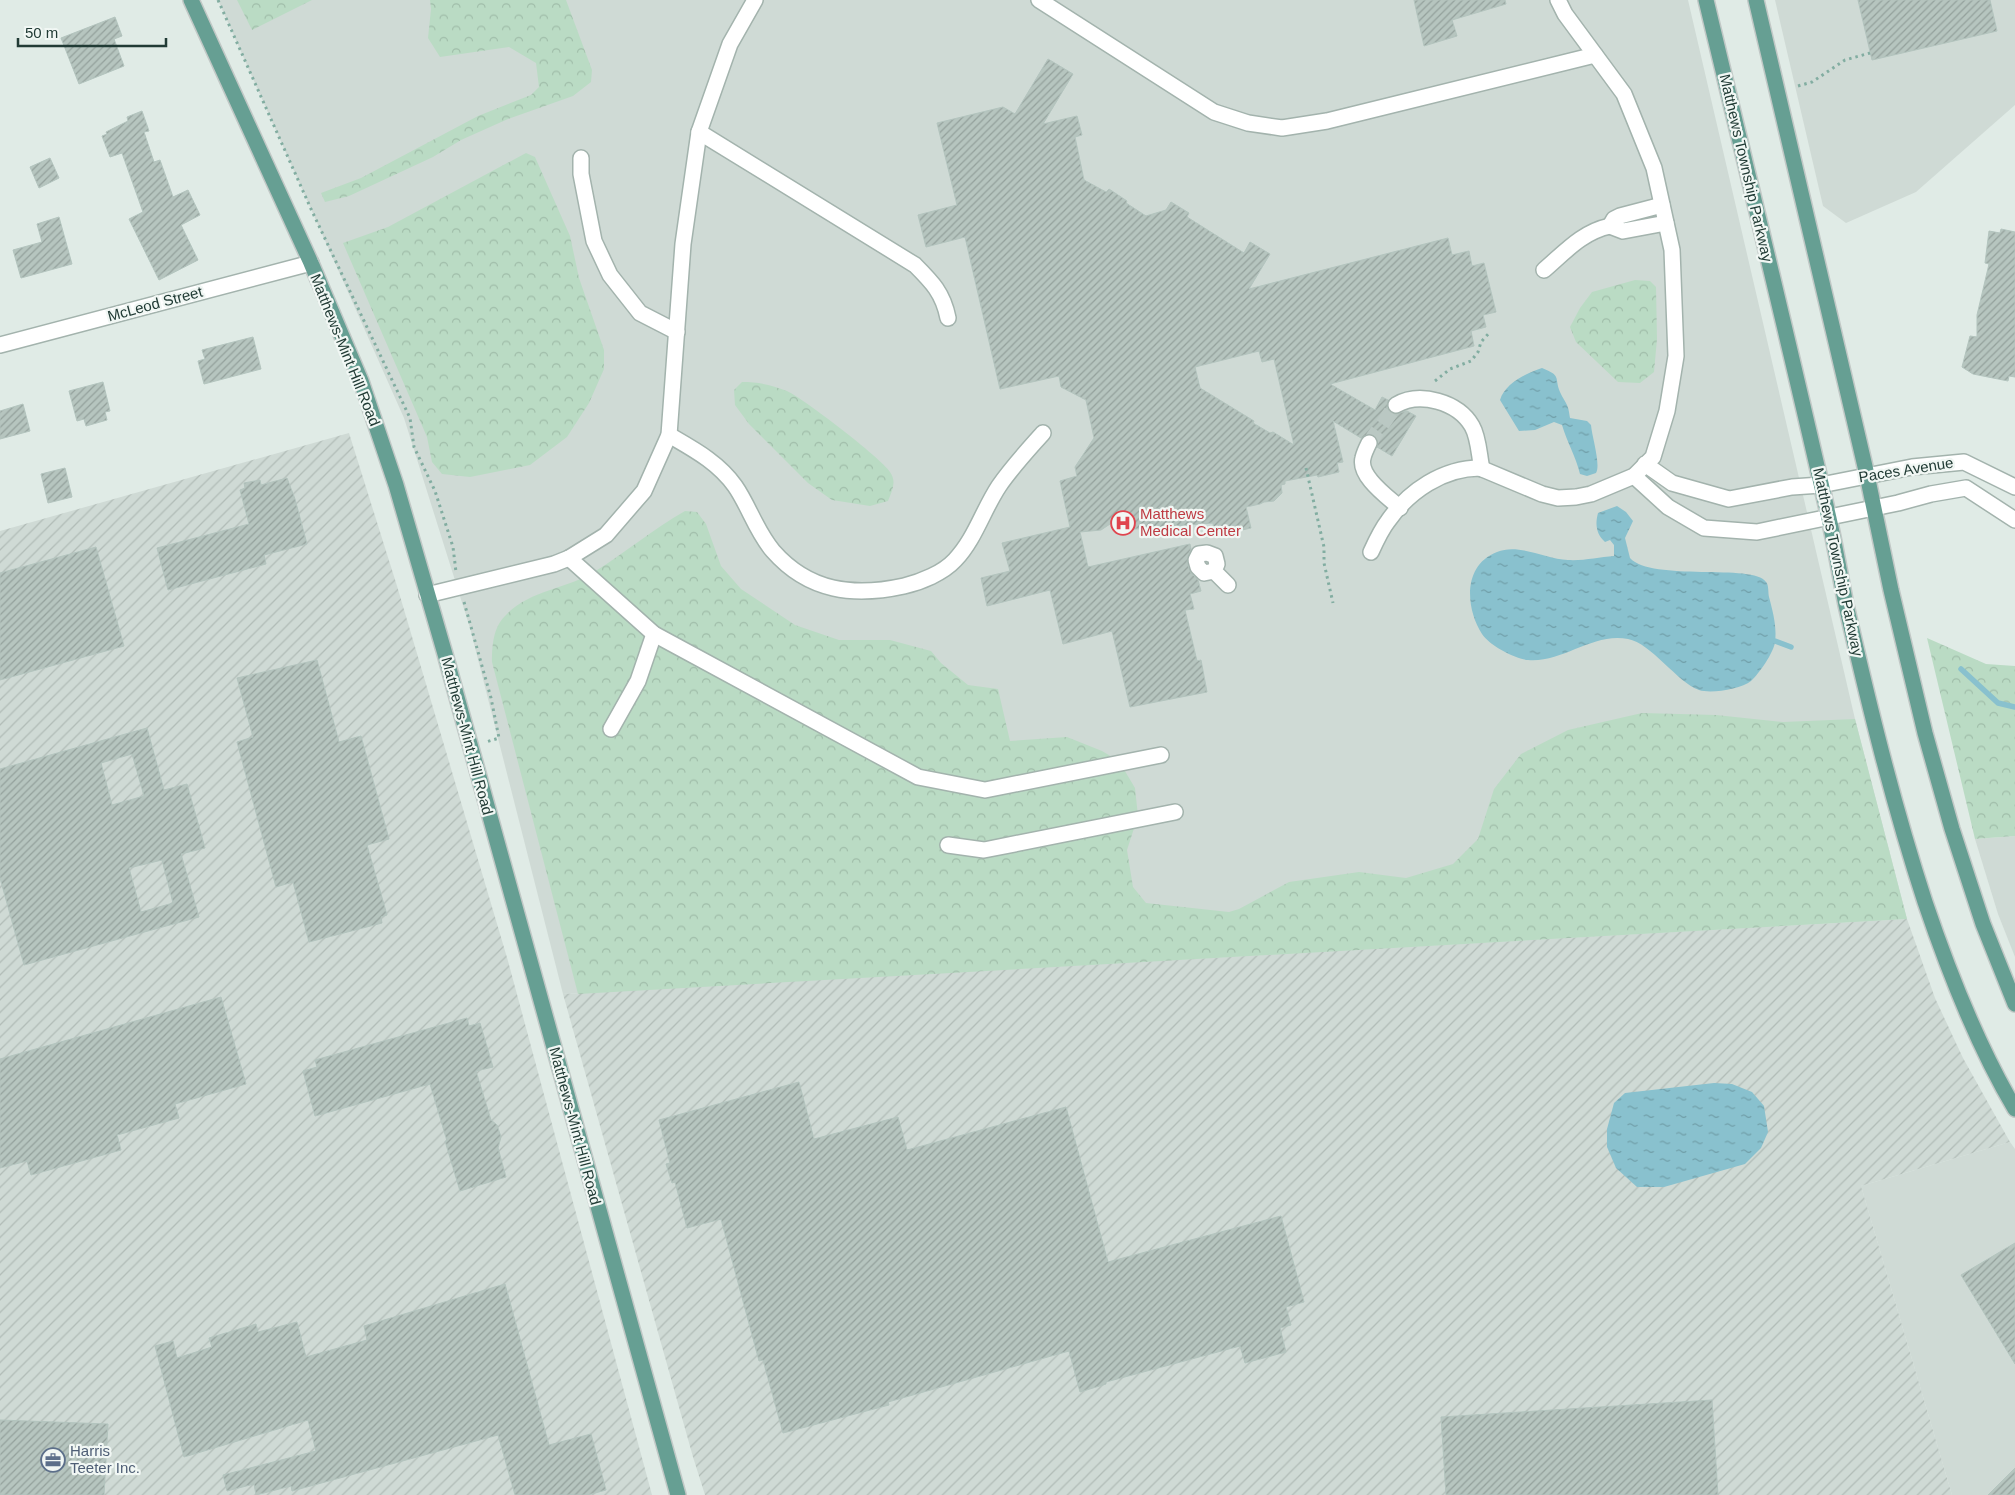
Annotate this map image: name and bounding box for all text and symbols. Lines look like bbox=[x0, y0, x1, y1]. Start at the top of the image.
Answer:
scale bar bbox=[18, 15, 165, 47]
text: 50 m bbox=[25, 24, 58, 41]
street label: Matthews Township Parkway bbox=[1717, 72, 1777, 264]
street label: Matthews-Mint Hill Road bbox=[307, 271, 384, 428]
street label: McLeod Street bbox=[106, 282, 205, 324]
street label: Paces Avenue bbox=[1857, 454, 1954, 485]
street label: Matthews Township Parkway bbox=[1810, 466, 1867, 658]
place label: Matthews Medical Center bbox=[1140, 505, 1241, 539]
hospital icon: Matthews Medical Center bbox=[1110, 510, 1136, 536]
street label: Matthews-Mint Hill Road bbox=[438, 655, 497, 817]
street label: Matthews-Mint Hill Road bbox=[546, 1045, 605, 1207]
place label: Harris Teeter Inc. bbox=[70, 1442, 140, 1476]
office icon: Harris Teeter Inc. bbox=[40, 1447, 66, 1473]

